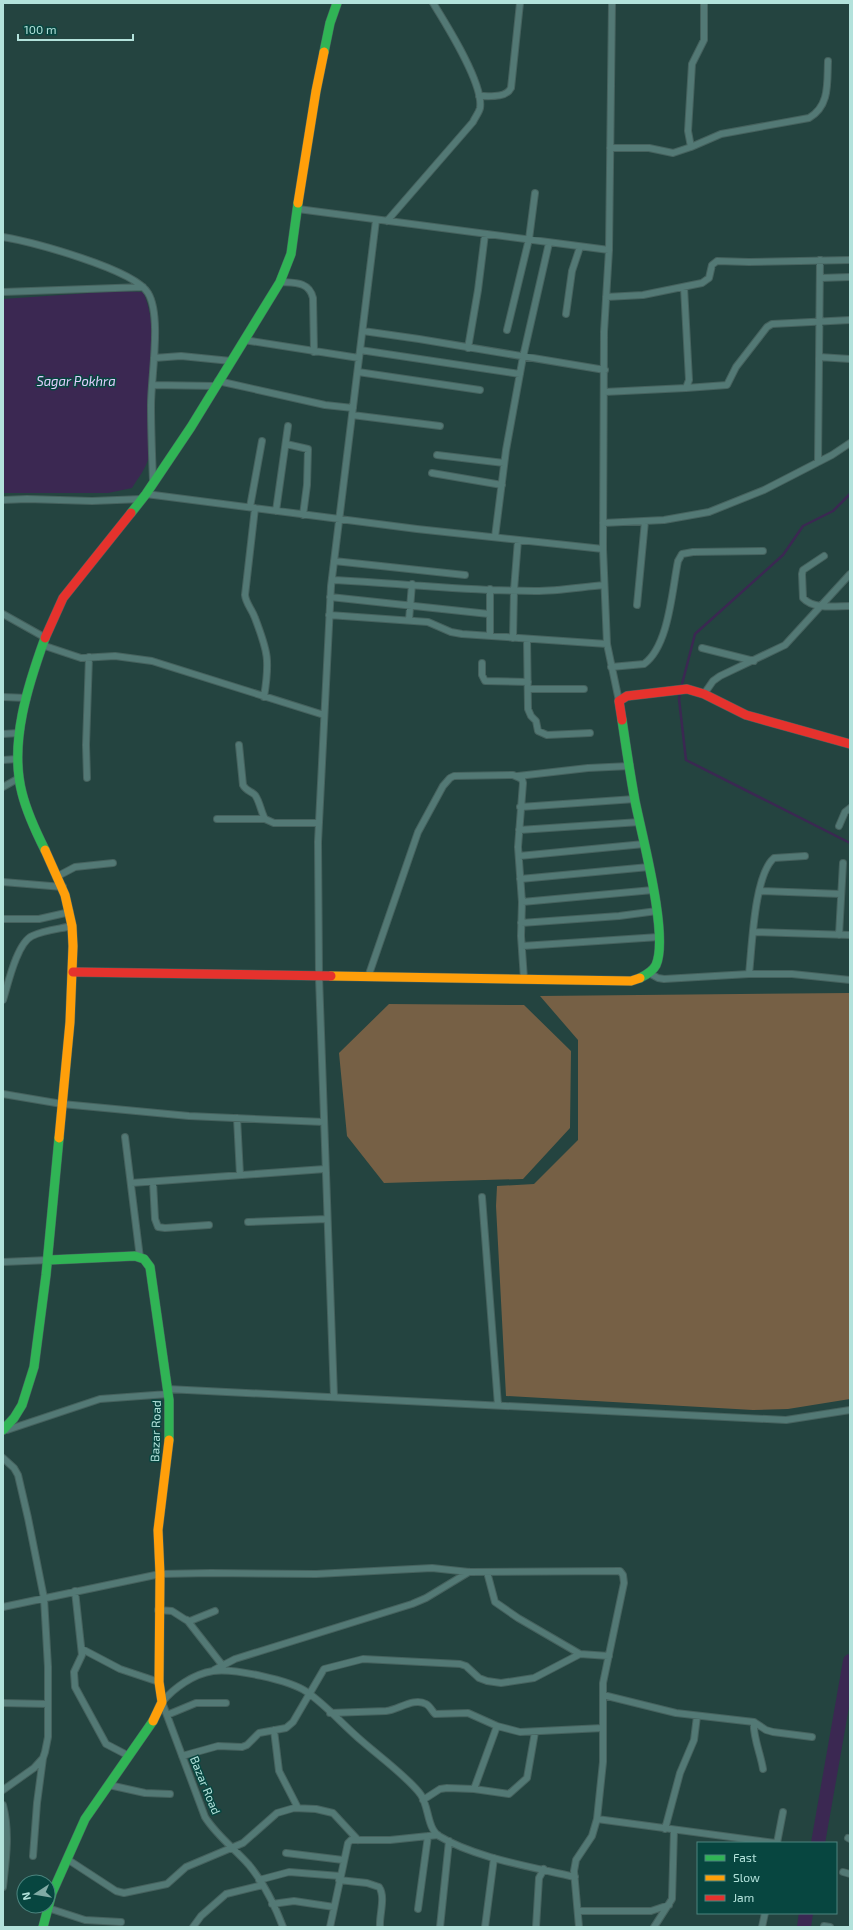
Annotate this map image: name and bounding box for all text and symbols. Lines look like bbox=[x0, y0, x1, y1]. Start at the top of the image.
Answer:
scale bar bbox=[18, 16, 133, 42]
text: 100 m bbox=[24, 22, 56, 36]
water label: Sagar Pokhra bbox=[36, 373, 116, 389]
street label: Bazar Road bbox=[147, 1400, 163, 1462]
street label: Bazar Road bbox=[188, 1754, 224, 1816]
legend bbox=[697, 1842, 837, 1914]
text: Fast bbox=[733, 1850, 757, 1864]
text: Slow bbox=[733, 1870, 760, 1884]
north arrow bbox=[16, 1874, 56, 1914]
text: Jam bbox=[733, 1890, 754, 1904]
text: N bbox=[19, 1891, 33, 1901]

